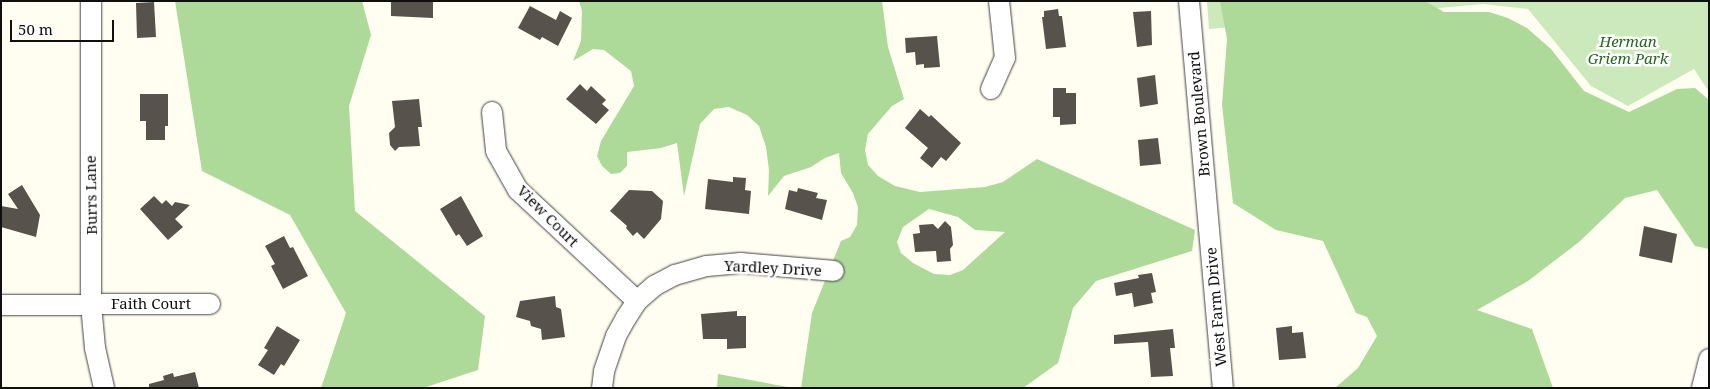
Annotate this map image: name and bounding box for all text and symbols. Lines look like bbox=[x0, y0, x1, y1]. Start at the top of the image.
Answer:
scale bar bbox=[12, 10, 116, 42]
text: 50 m bbox=[18, 19, 53, 39]
park label: Herman Griem Park bbox=[1588, 32, 1668, 67]
street label: Brown Boulevard bbox=[1185, 50, 1213, 178]
street label: Burrs Lane bbox=[81, 155, 101, 235]
street label: View Court bbox=[514, 182, 582, 250]
street label: West Farm Drive bbox=[1202, 246, 1230, 368]
street label: Yardley Drive bbox=[724, 256, 822, 280]
street label: Faith Court bbox=[111, 295, 191, 313]

